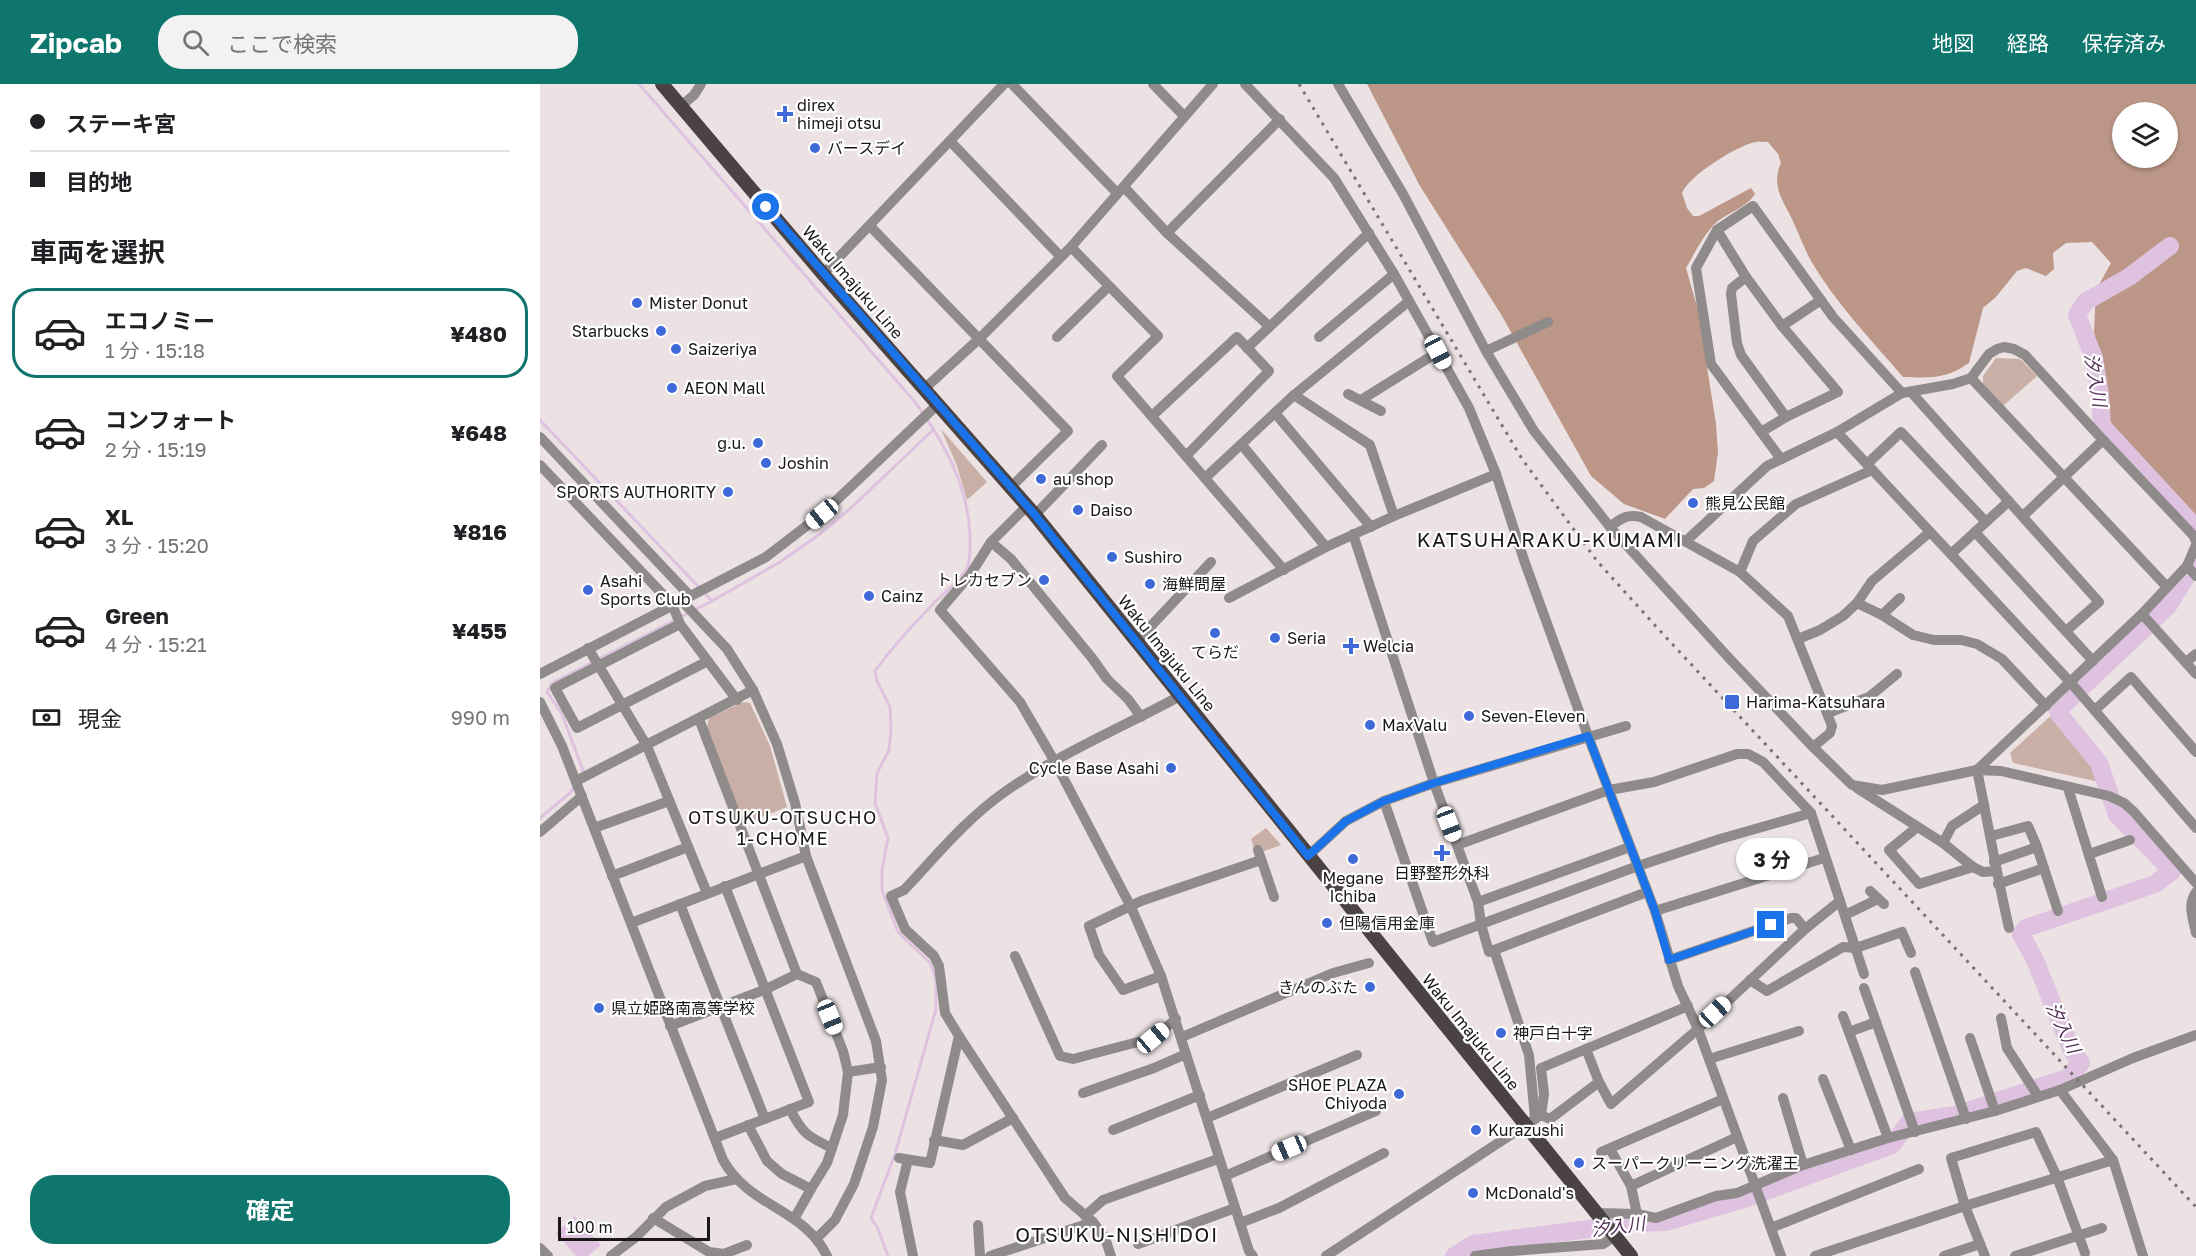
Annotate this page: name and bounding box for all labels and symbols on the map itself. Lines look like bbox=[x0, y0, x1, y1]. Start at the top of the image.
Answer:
place label: direx himeji otsu bbox=[797, 95, 881, 133]
marker: direx himeji otsu bbox=[778, 107, 792, 121]
place label: バースデイ bbox=[827, 138, 906, 158]
marker: バースデイ bbox=[808, 141, 822, 155]
route start bbox=[752, 193, 779, 220]
street label: Waku Imajuku Line bbox=[798, 221, 908, 343]
place label: Mister Donut bbox=[649, 293, 748, 313]
marker: Mister Donut bbox=[630, 296, 644, 310]
place label: Starbucks bbox=[572, 321, 649, 341]
marker: Starbucks bbox=[654, 324, 668, 338]
car bbox=[1422, 332, 1454, 372]
place label: Saizeriya bbox=[688, 339, 757, 359]
marker: Saizeriya bbox=[669, 342, 683, 356]
water label: 汐入川 bbox=[2080, 351, 2112, 410]
place label: AEON Mall bbox=[684, 378, 765, 398]
marker: AEON Mall bbox=[665, 381, 679, 395]
place label: g.u. bbox=[717, 433, 746, 453]
marker: g.u. bbox=[751, 436, 765, 450]
place label: Joshin bbox=[778, 453, 829, 473]
marker: Joshin bbox=[759, 456, 773, 470]
place label: au shop bbox=[1053, 469, 1114, 489]
marker: au shop bbox=[1034, 472, 1048, 486]
place label: SPORTS AUTHORITY bbox=[556, 482, 717, 502]
marker: SPORTS AUTHORITY bbox=[721, 485, 735, 499]
place label: 熊見公民館 bbox=[1705, 493, 1785, 513]
car bbox=[802, 496, 842, 532]
marker: 熊見公民館 bbox=[1686, 496, 1700, 510]
place label: Daiso bbox=[1090, 500, 1133, 520]
marker: Daiso bbox=[1071, 503, 1085, 517]
district label: KATSUHARAKU-KUMAMI bbox=[1417, 527, 1683, 551]
place label: Sushiro bbox=[1124, 547, 1182, 567]
marker: Sushiro bbox=[1105, 550, 1119, 564]
place label: トレカセブン bbox=[936, 570, 1032, 590]
place label: Asahi Sports Club bbox=[600, 571, 691, 609]
marker: トレカセブン bbox=[1037, 573, 1051, 587]
place label: 海鮮問屋 bbox=[1162, 574, 1226, 594]
marker: 海鮮問屋 bbox=[1143, 577, 1157, 591]
marker: Asahi Sports Club bbox=[581, 583, 595, 597]
place label: Cainz bbox=[881, 586, 923, 606]
marker: Cainz bbox=[862, 589, 876, 603]
street label: Waku Imajuku Line bbox=[1114, 591, 1220, 715]
marker: てらだ bbox=[1208, 626, 1222, 640]
place label: Seria bbox=[1287, 628, 1326, 648]
marker: Seria bbox=[1268, 631, 1282, 645]
place label: Welcia bbox=[1363, 636, 1414, 656]
marker: Welcia bbox=[1344, 639, 1358, 653]
place label: てらだ bbox=[1191, 642, 1239, 662]
place label: Harima-Katsuhara bbox=[1746, 692, 1885, 712]
marker: Harima-Katsuhara bbox=[1723, 693, 1741, 711]
place label: Seven-Eleven bbox=[1481, 706, 1585, 726]
marker: Seven-Eleven bbox=[1462, 709, 1476, 723]
place label: MaxValu bbox=[1382, 715, 1447, 735]
marker: MaxValu bbox=[1363, 718, 1377, 732]
place label: Cycle Base Asahi bbox=[1029, 758, 1159, 778]
marker: Cycle Base Asahi bbox=[1164, 761, 1178, 775]
car bbox=[1434, 804, 1464, 844]
district label: OTSUKU-OTSUCHO 1-CHOME bbox=[688, 806, 878, 849]
callout: 3 分 bbox=[1735, 838, 1807, 880]
marker: 日野整形外科 bbox=[1433, 844, 1451, 862]
marker: Megane Ichiba bbox=[1346, 852, 1360, 866]
place label: 日野整形外科 bbox=[1394, 863, 1490, 883]
place label: Megane Ichiba bbox=[1322, 868, 1384, 906]
route end bbox=[1757, 911, 1784, 938]
place label: 但陽信用金庫 bbox=[1339, 913, 1435, 933]
marker: 但陽信用金庫 bbox=[1320, 916, 1334, 930]
street label: Waku Imajuku Line bbox=[1418, 970, 1524, 1094]
place label: きんのぶた bbox=[1278, 977, 1358, 997]
marker: きんのぶた bbox=[1363, 980, 1377, 994]
car bbox=[1696, 993, 1734, 1031]
car bbox=[815, 997, 845, 1037]
place label: 県立姫路南高等学校 bbox=[611, 998, 755, 1018]
water label: 汐入川 bbox=[2042, 998, 2086, 1058]
marker: 県立姫路南高等学校 bbox=[592, 1001, 606, 1015]
car bbox=[1133, 1020, 1173, 1056]
place label: 神戸白十字 bbox=[1513, 1023, 1593, 1043]
marker: 神戸白十字 bbox=[1494, 1026, 1508, 1040]
place label: SHOE PLAZA Chiyoda bbox=[1288, 1075, 1387, 1113]
marker: SHOE PLAZA Chiyoda bbox=[1392, 1087, 1406, 1101]
place label: Kurazushi bbox=[1488, 1120, 1564, 1140]
marker: Kurazushi bbox=[1469, 1123, 1483, 1137]
car bbox=[1269, 1133, 1309, 1163]
place label: スーパークリーニング洗濯王 bbox=[1591, 1153, 1799, 1173]
marker: スーパークリーニング洗濯王 bbox=[1572, 1156, 1586, 1170]
place label: McDonald's bbox=[1485, 1183, 1574, 1203]
marker: McDonald's bbox=[1466, 1186, 1480, 1200]
water label: 汐入川 bbox=[1590, 1212, 1648, 1240]
scale bar bbox=[558, 1214, 710, 1242]
district label: OTSUKU-NISHIDOI bbox=[1015, 1222, 1219, 1246]

